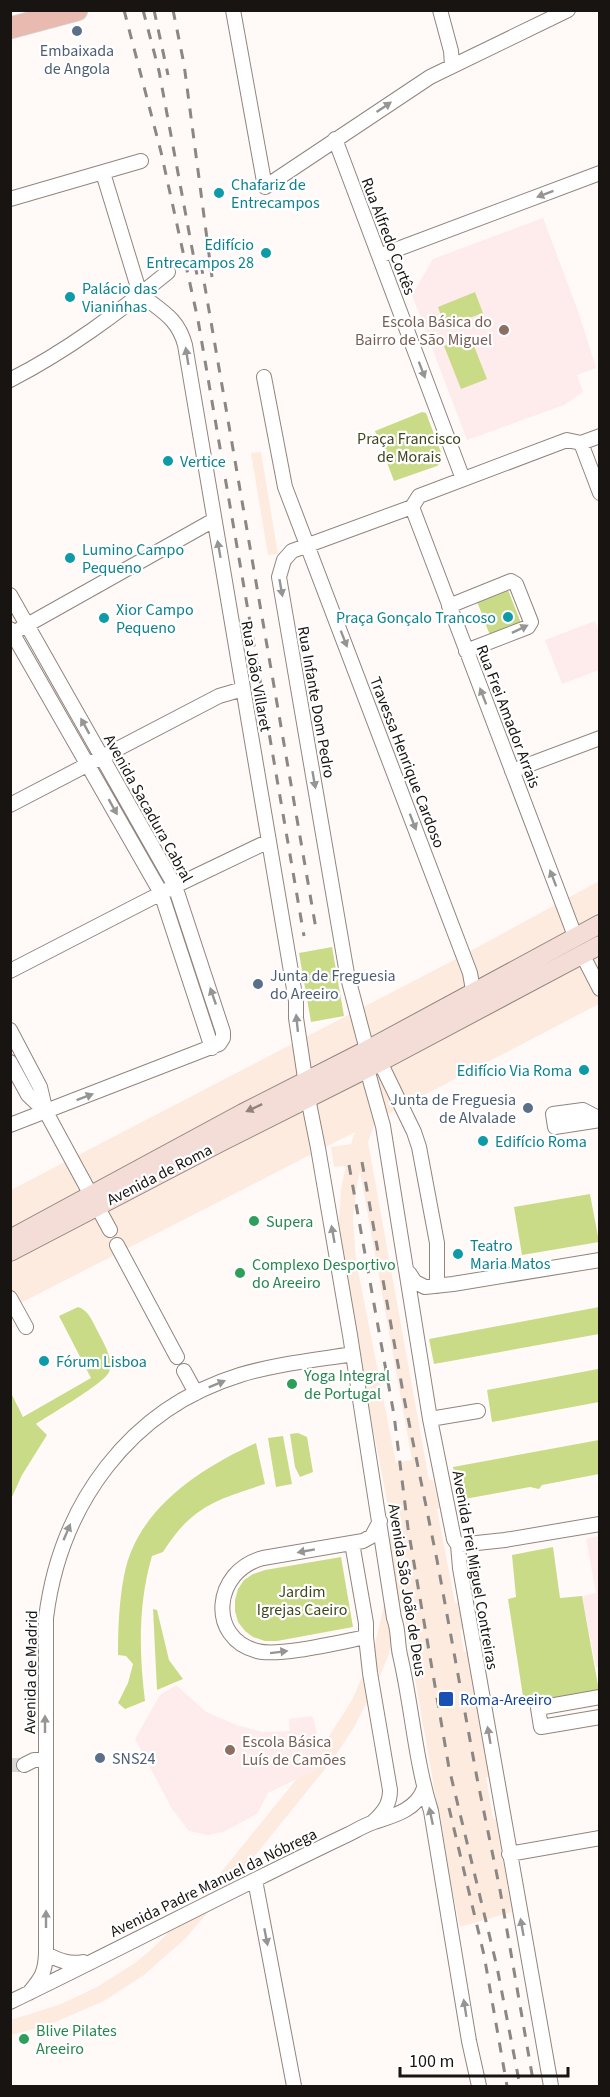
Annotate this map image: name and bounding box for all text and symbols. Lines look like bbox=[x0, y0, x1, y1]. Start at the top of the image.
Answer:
marker: Embaixada de Angola bbox=[70, 24, 84, 38]
place label: Embaixada de Angola bbox=[40, 40, 114, 80]
one-way arrow bbox=[376, 102, 392, 113]
place label: Chafariz de Entrecampos bbox=[231, 174, 320, 214]
street label: Rua Alfredo Cortês bbox=[356, 175, 421, 298]
marker: Chafariz de Entrecampos bbox=[212, 186, 226, 200]
one-way arrow bbox=[536, 189, 554, 199]
place label: Edifício Entrecampos 28 bbox=[146, 234, 254, 274]
marker: Edifício Entrecampos 28 bbox=[259, 246, 273, 260]
place label: Palácio das Vianinhas bbox=[82, 278, 158, 318]
marker: Palácio das Vianinhas bbox=[63, 290, 77, 304]
place label: Escola Básica do Bairro de São Miguel bbox=[355, 311, 492, 351]
marker: Escola Básica do Bairro de São Miguel bbox=[497, 323, 511, 337]
one-way arrow bbox=[182, 347, 191, 366]
one-way arrow bbox=[418, 361, 427, 379]
park label: Praça Francisco de Morais bbox=[357, 428, 461, 468]
place label: Vertice bbox=[180, 451, 226, 473]
marker: Vertice bbox=[161, 454, 175, 468]
place label: Lumino Campo Pequeno bbox=[82, 539, 184, 579]
one-way arrow bbox=[214, 539, 223, 558]
marker: Lumino Campo Pequeno bbox=[63, 551, 77, 565]
one-way arrow bbox=[277, 579, 286, 598]
place label: Xior Campo Pequeno bbox=[116, 599, 194, 639]
place label: Praça Gonçalo Trancoso bbox=[336, 607, 496, 629]
marker: Praça Gonçalo Trancoso bbox=[501, 610, 515, 624]
marker: Xior Campo Pequeno bbox=[97, 611, 111, 625]
street label: Rua João Villaret bbox=[235, 619, 277, 734]
street label: Rua Infante Dom Pedro bbox=[292, 624, 340, 780]
one-way arrow bbox=[511, 625, 529, 635]
one-way arrow bbox=[339, 631, 349, 649]
street label: Rua Frei Amador Arrais bbox=[471, 642, 546, 791]
street label: Travessa Henrique Cardoso bbox=[364, 674, 450, 851]
one-way arrow bbox=[478, 687, 488, 705]
one-way arrow bbox=[80, 717, 90, 734]
street label: Avenida Sacadura Cabral bbox=[98, 731, 198, 886]
one-way arrow bbox=[310, 771, 319, 790]
one-way arrow bbox=[107, 799, 118, 815]
one-way arrow bbox=[408, 813, 418, 831]
one-way arrow bbox=[548, 869, 557, 887]
place label: Junta de Freguesia do Areeiro bbox=[270, 965, 396, 1005]
marker: Junta de Freguesia do Areeiro bbox=[251, 977, 265, 991]
one-way arrow bbox=[207, 987, 217, 1005]
one-way arrow bbox=[292, 1014, 302, 1033]
place label: Edifício Via Roma bbox=[457, 1060, 572, 1082]
marker: Edifício Via Roma bbox=[577, 1063, 591, 1077]
place label: Junta de Freguesia de Alvalade bbox=[390, 1089, 516, 1129]
one-way arrow bbox=[76, 1092, 94, 1102]
marker: Junta de Freguesia de Alvalade bbox=[521, 1101, 535, 1115]
one-way arrow bbox=[245, 1104, 262, 1113]
place label: Edifício Roma bbox=[495, 1131, 587, 1153]
marker: Edifício Roma bbox=[476, 1134, 490, 1148]
street label: Avenida de Roma bbox=[103, 1139, 216, 1211]
place label: Supera bbox=[266, 1211, 313, 1233]
marker: Supera bbox=[247, 1214, 261, 1228]
one-way arrow bbox=[328, 1224, 337, 1243]
place label: Teatro Maria Matos bbox=[470, 1235, 551, 1275]
marker: Teatro Maria Matos bbox=[451, 1247, 465, 1261]
place label: Complexo Desportivo do Areeiro bbox=[252, 1254, 396, 1294]
marker: Complexo Desportivo do Areeiro bbox=[233, 1266, 247, 1280]
place label: Fórum Lisboa bbox=[56, 1351, 147, 1373]
marker: Fórum Lisboa bbox=[37, 1354, 51, 1368]
place label: Yoga Integral de Portugal bbox=[303, 1365, 390, 1405]
marker: Yoga Integral de Portugal bbox=[285, 1377, 299, 1391]
one-way arrow bbox=[208, 1379, 226, 1388]
street label: Avenida Frei Miguel Contreiras bbox=[447, 1469, 503, 1672]
street label: Avenida São João de Deus bbox=[383, 1502, 432, 1678]
one-way arrow bbox=[63, 1523, 73, 1541]
one-way arrow bbox=[296, 1547, 315, 1556]
park label: Jardim Igrejas Caeiro bbox=[257, 1581, 347, 1621]
street label: Avenida de Madrid bbox=[19, 1610, 43, 1734]
one-way arrow bbox=[270, 1647, 289, 1656]
place label: Roma-Areeiro bbox=[460, 1689, 552, 1711]
marker: Roma-Areeiro bbox=[437, 1690, 455, 1708]
one-way arrow bbox=[40, 1714, 50, 1733]
one-way arrow bbox=[484, 1726, 493, 1745]
place label: Escola Básica Luís de Camões bbox=[242, 1731, 346, 1771]
marker: Escola Básica Luís de Camões bbox=[223, 1743, 237, 1757]
place label: SNS24 bbox=[112, 1748, 155, 1770]
marker: SNS24 bbox=[93, 1751, 107, 1765]
one-way arrow bbox=[426, 1807, 435, 1826]
street label: Avenida Padre Manuel da Nóbrega bbox=[106, 1823, 321, 1943]
one-way arrow bbox=[41, 1909, 51, 1928]
one-way arrow bbox=[517, 1918, 526, 1937]
one-way arrow bbox=[262, 1928, 271, 1947]
one-way arrow bbox=[460, 1999, 469, 2018]
place label: Blive Pilates Areeiro bbox=[36, 2020, 117, 2060]
marker: Blive Pilates Areeiro bbox=[17, 2032, 31, 2046]
scale bar bbox=[400, 2040, 568, 2078]
text: 100 m bbox=[409, 2049, 454, 2074]

